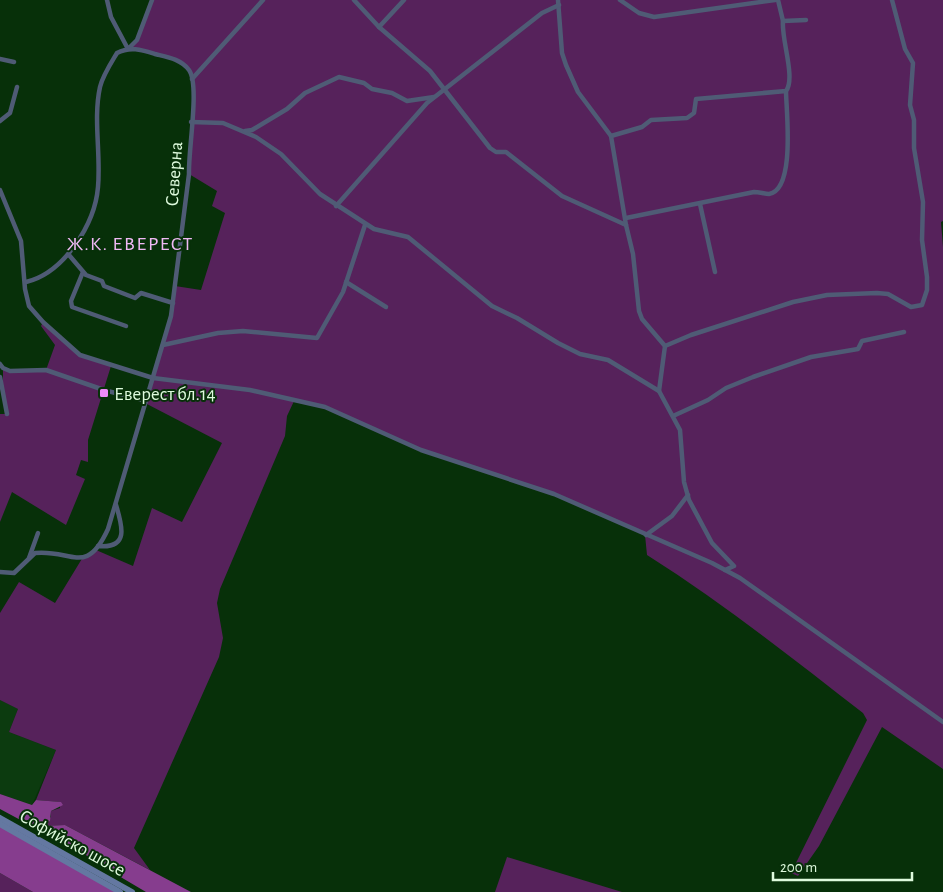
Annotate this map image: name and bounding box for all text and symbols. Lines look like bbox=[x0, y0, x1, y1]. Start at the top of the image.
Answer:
street label: Северна bbox=[163, 141, 186, 207]
district label: Ж.К. ЕВЕРЕСТ bbox=[67, 234, 193, 254]
place label: Еверест бл.14 bbox=[114, 385, 216, 404]
marker: Еверест бл.14 bbox=[98, 387, 110, 399]
street label: Софийско шосе bbox=[16, 806, 128, 880]
scale bar bbox=[773, 850, 912, 882]
text: 200 m bbox=[780, 860, 817, 875]

